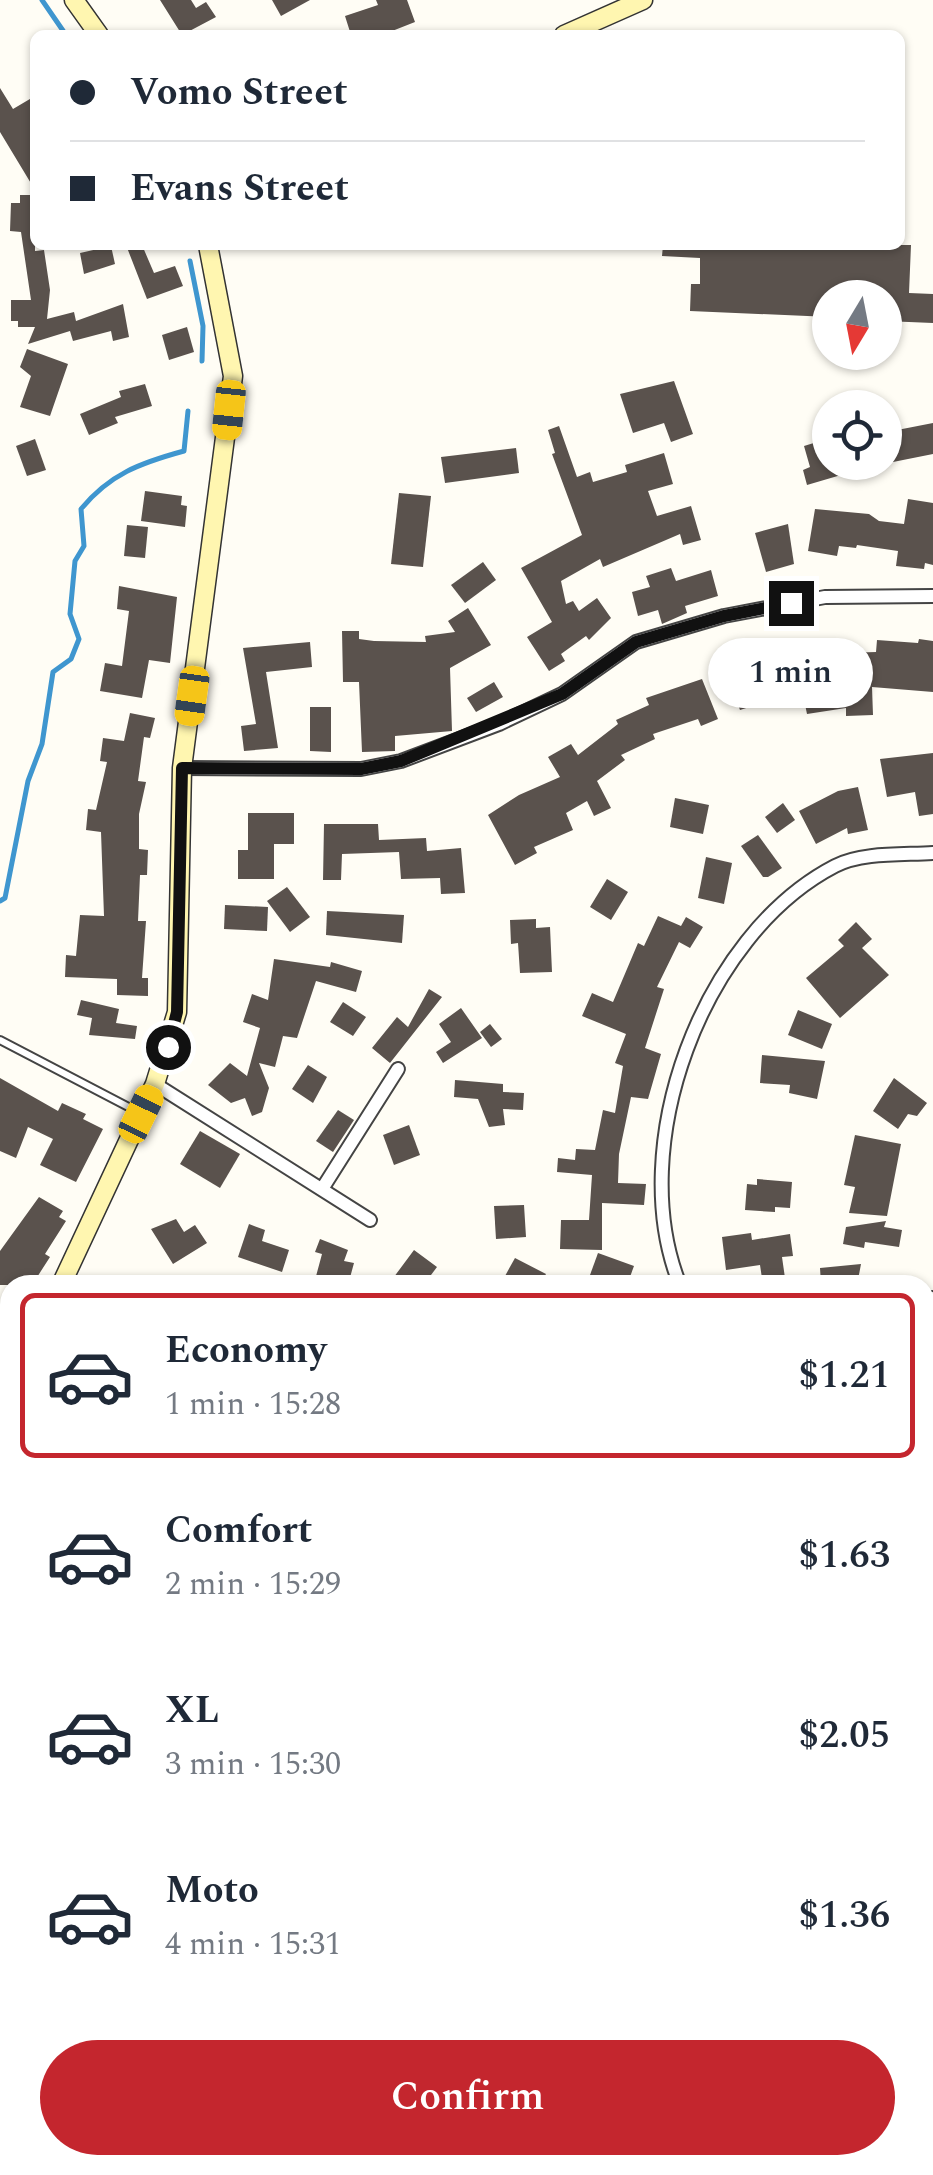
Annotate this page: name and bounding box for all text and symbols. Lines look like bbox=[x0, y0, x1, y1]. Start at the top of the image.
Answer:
text: Vomo Street bbox=[130, 64, 348, 122]
text: Evans Street bbox=[130, 160, 349, 218]
north arrow bbox=[812, 280, 902, 370]
map controls bbox=[812, 280, 902, 480]
car bbox=[211, 379, 247, 441]
button: locate bbox=[812, 390, 902, 480]
route end bbox=[769, 581, 814, 626]
callout: 1 min bbox=[708, 638, 874, 708]
text: 1 min bbox=[749, 648, 832, 697]
car bbox=[173, 664, 211, 728]
route start bbox=[146, 1025, 191, 1070]
car bbox=[114, 1080, 168, 1148]
text: Economy bbox=[165, 1322, 326, 1380]
icon: car bbox=[45, 1331, 135, 1421]
text: $1.21 bbox=[799, 1347, 890, 1405]
text: 1 min · 15:28 bbox=[165, 1380, 341, 1429]
text: Comfort bbox=[165, 1502, 312, 1560]
icon: car bbox=[45, 1511, 135, 1601]
text: $1.63 bbox=[799, 1527, 890, 1585]
text: 2 min · 15:29 bbox=[165, 1560, 341, 1609]
text: XL bbox=[165, 1682, 219, 1740]
icon: car bbox=[45, 1691, 135, 1781]
text: $2.05 bbox=[799, 1707, 890, 1765]
text: 3 min · 15:30 bbox=[165, 1740, 341, 1789]
text: Moto bbox=[165, 1862, 259, 1920]
icon: car bbox=[45, 1871, 135, 1961]
text: $1.36 bbox=[799, 1887, 890, 1945]
text: 4 min · 15:31 bbox=[165, 1920, 341, 1969]
button: Confirm bbox=[40, 2040, 895, 2155]

